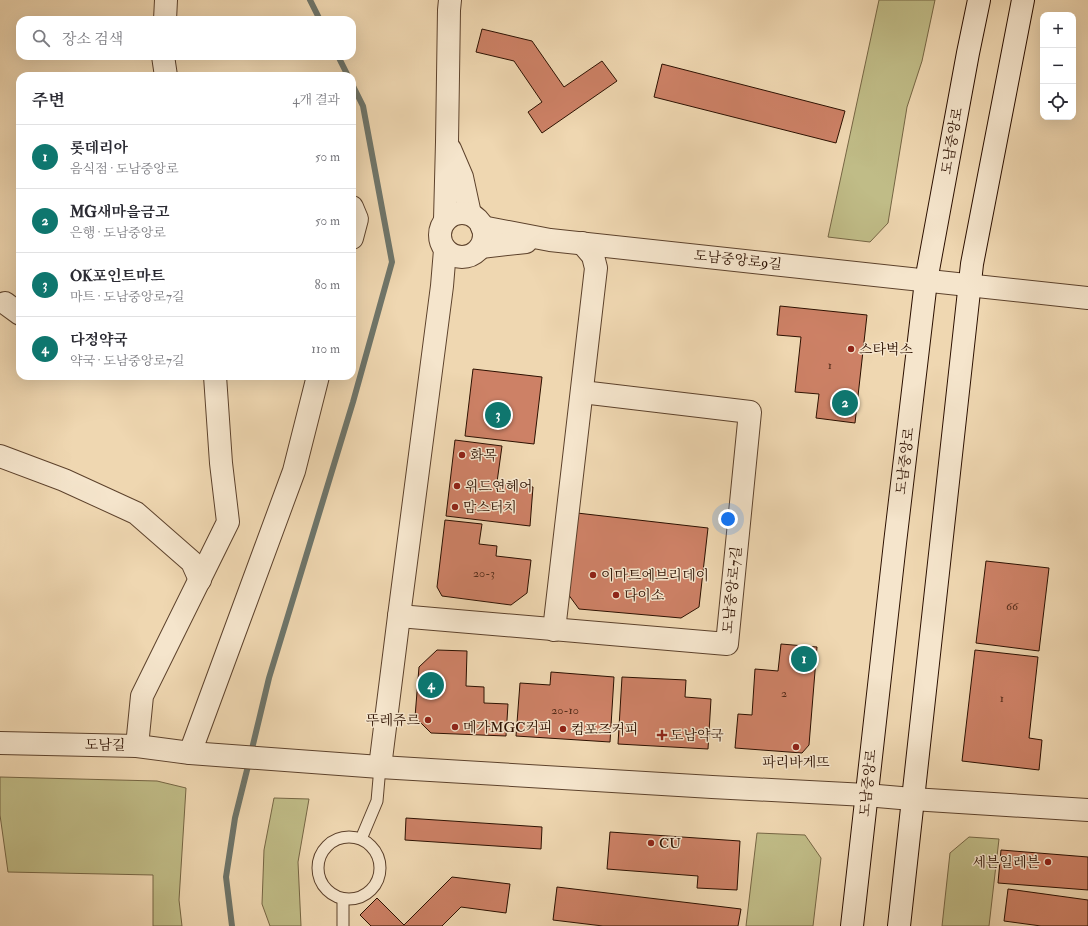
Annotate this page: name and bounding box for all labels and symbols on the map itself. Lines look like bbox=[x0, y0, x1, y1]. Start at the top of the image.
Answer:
street label: 도남중앙로 bbox=[938, 106, 966, 176]
street label: 도남중앙로9길 bbox=[693, 247, 783, 273]
place label: 스타벅스 bbox=[859, 341, 914, 358]
marker: 스타벅스 bbox=[846, 344, 856, 354]
house number: 1 bbox=[828, 358, 832, 373]
pin: 2 bbox=[832, 388, 858, 418]
pin: 3 bbox=[485, 400, 511, 430]
street label: 도남중앙로 bbox=[892, 426, 918, 496]
place label: 화목 bbox=[470, 447, 498, 464]
marker: 화목 bbox=[457, 450, 467, 460]
place label: 위드연헤어 bbox=[465, 478, 533, 495]
marker: 위드연헤어 bbox=[452, 481, 462, 491]
place label: 맘스터치 bbox=[463, 499, 517, 516]
marker: 맘스터치 bbox=[450, 502, 460, 512]
your location bbox=[718, 509, 738, 529]
street label: 도남중앙로7길 bbox=[719, 546, 745, 634]
house number: 20-3 bbox=[473, 566, 495, 581]
place label: 이마트에브리데이 bbox=[601, 567, 709, 584]
marker: 이마트에브리데이 bbox=[588, 570, 598, 580]
place label: 다이소 bbox=[624, 587, 665, 604]
marker: 다이소 bbox=[611, 590, 621, 600]
house number: 66 bbox=[1006, 599, 1019, 614]
pin: 1 bbox=[791, 644, 817, 674]
pin: 4 bbox=[418, 670, 444, 700]
house number: 2 bbox=[781, 686, 787, 701]
house number: 1 bbox=[1000, 691, 1004, 706]
house number: 20-10 bbox=[551, 703, 579, 718]
place label: 뚜레쥬르 bbox=[366, 712, 420, 729]
marker: 뚜레쥬르 bbox=[423, 715, 433, 725]
place label: 메가MGC커피 bbox=[463, 719, 553, 736]
place label: 컴포즈커피 bbox=[571, 721, 639, 738]
marker: 메가MGC커피 bbox=[450, 722, 460, 732]
marker: 컴포즈커피 bbox=[558, 724, 568, 734]
place label: 도남약국 bbox=[670, 727, 724, 744]
marker: 도남약국 bbox=[657, 730, 667, 740]
street label: 도남길 bbox=[85, 736, 125, 754]
marker: 파리바게뜨 bbox=[791, 742, 801, 752]
street label: 도남중앙로 bbox=[856, 748, 880, 818]
place label: 파리바게뜨 bbox=[762, 754, 830, 771]
place label: CU bbox=[659, 835, 681, 852]
marker: CU bbox=[646, 838, 656, 848]
place label: 세븐일레븐 bbox=[972, 854, 1040, 871]
marker: 세븐일레븐 bbox=[1043, 857, 1053, 867]

